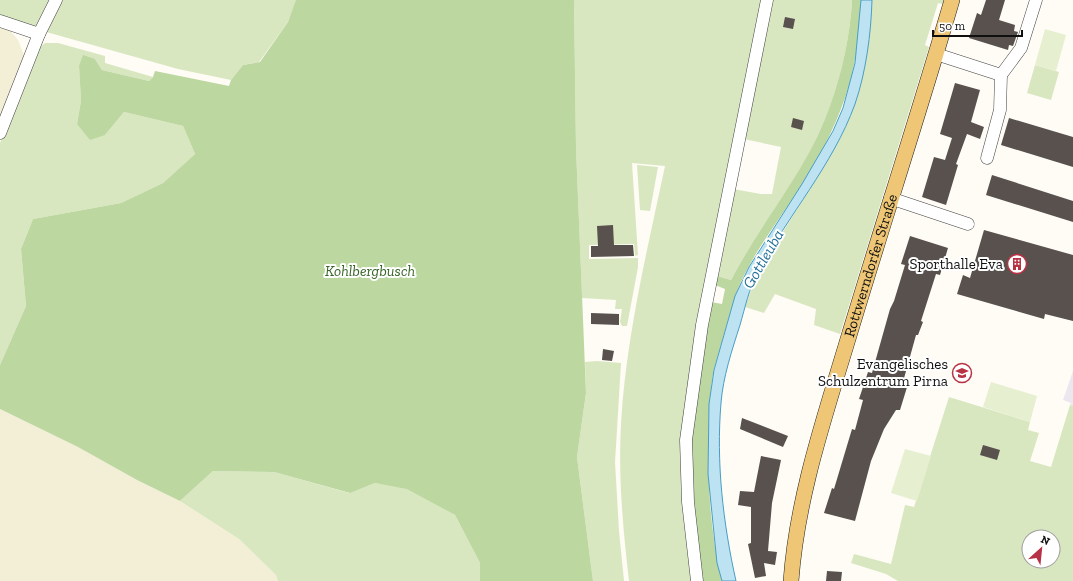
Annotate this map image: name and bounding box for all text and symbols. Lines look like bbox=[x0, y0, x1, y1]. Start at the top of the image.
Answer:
scale bar bbox=[933, 12, 1022, 38]
text: 50 m bbox=[939, 19, 966, 33]
street label: Rottwerndorfer Straße bbox=[840, 192, 901, 339]
water label: Gottleuba bbox=[739, 226, 787, 292]
building icon: Sporthalle Eva bbox=[1006, 253, 1028, 275]
place label: Sporthalle Eva bbox=[909, 255, 1003, 273]
park label: Kohlbergbusch bbox=[325, 262, 415, 280]
place label: Evangelisches Schulzentrum Pirna bbox=[818, 355, 948, 390]
school or university icon: Evangelisches Schulzentrum Pirna bbox=[951, 362, 973, 384]
north arrow bbox=[1021, 529, 1061, 569]
text: N bbox=[1039, 533, 1053, 549]

